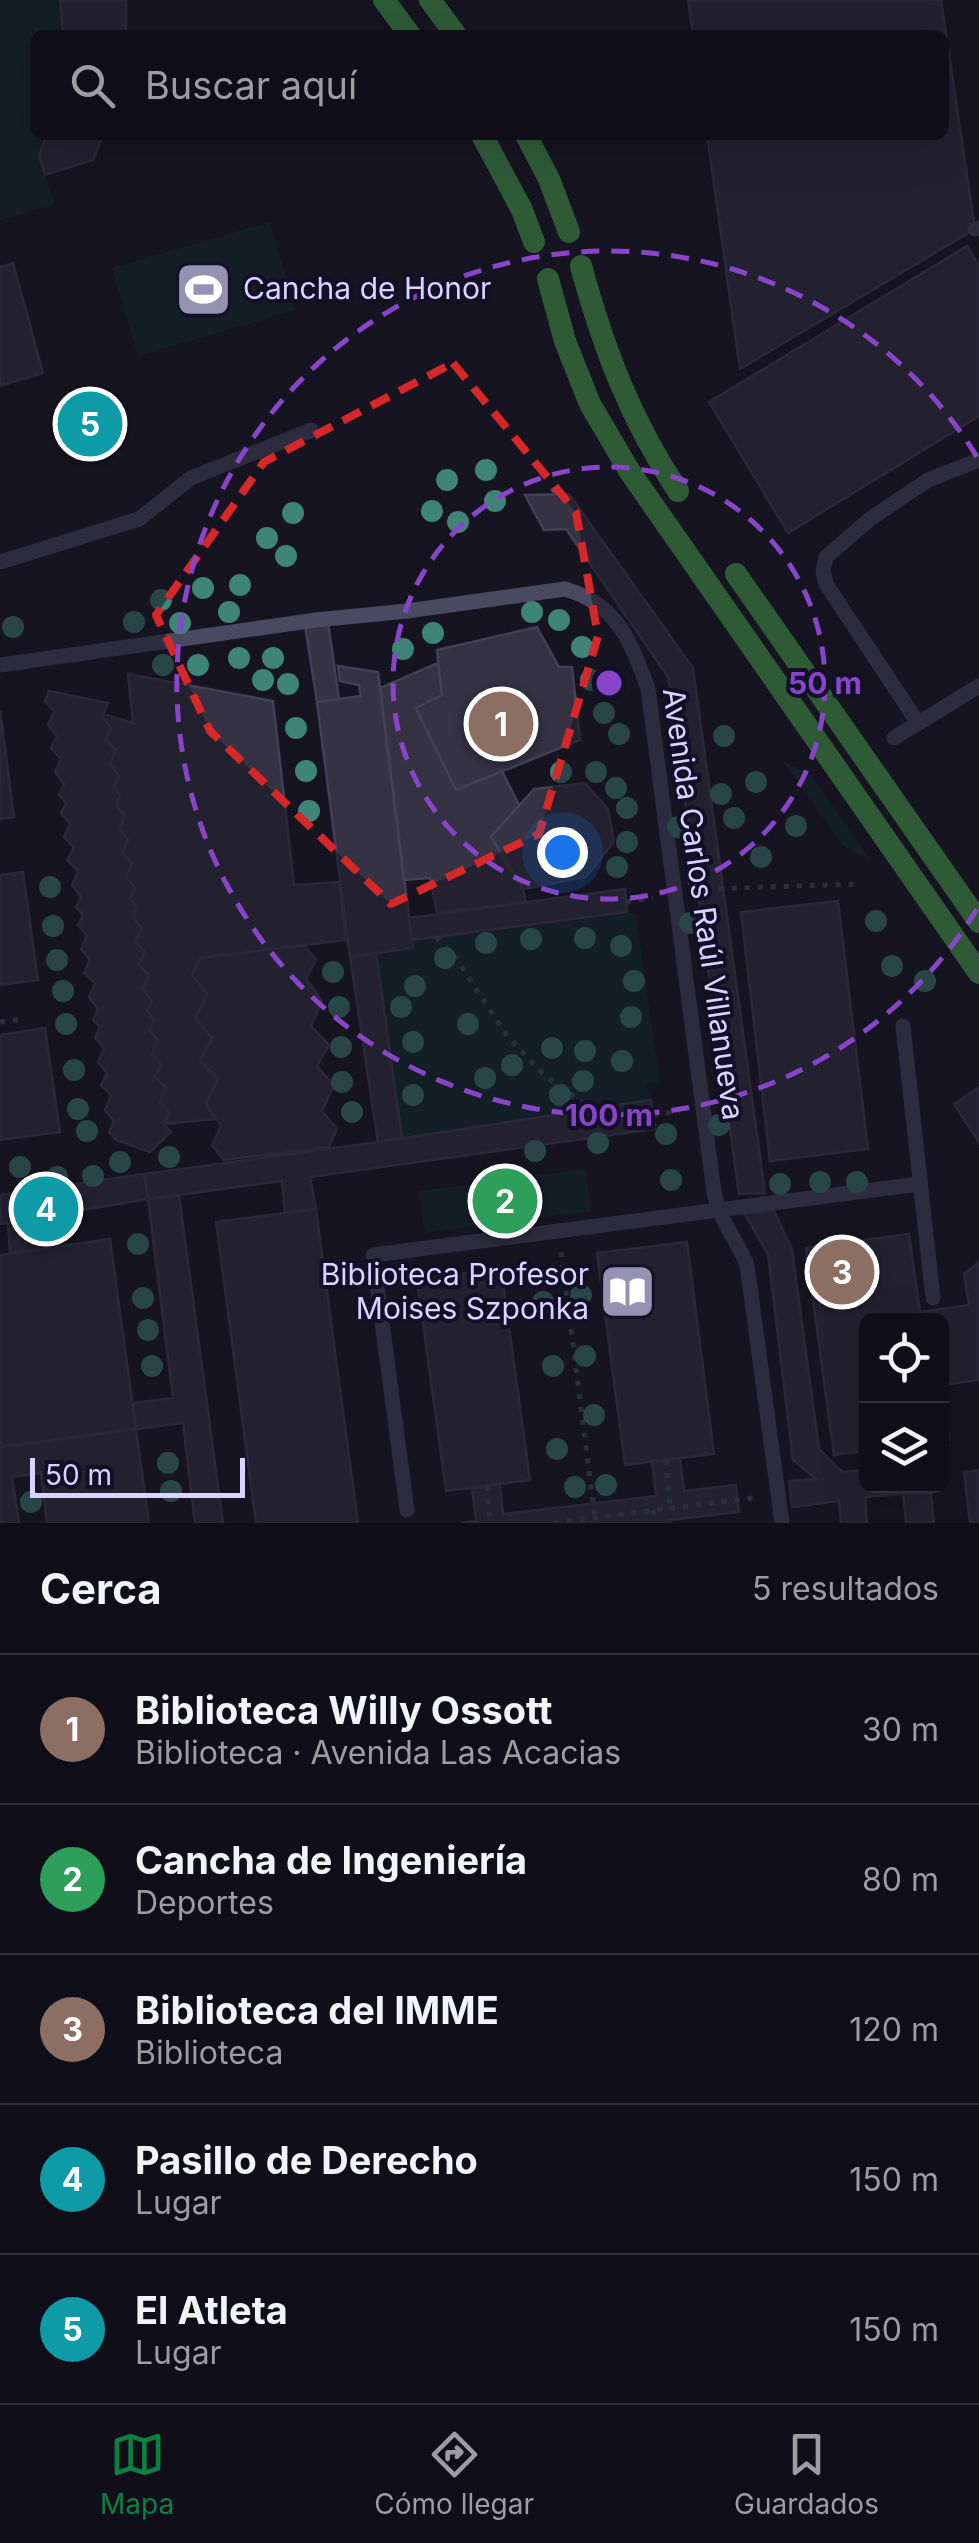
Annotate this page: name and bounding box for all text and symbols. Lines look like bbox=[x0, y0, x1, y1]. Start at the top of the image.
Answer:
search box bbox=[30, 30, 949, 140]
icon: search bbox=[65, 58, 120, 113]
text: Buscar aquí bbox=[145, 62, 357, 108]
sports icon: Cancha de Honor bbox=[174, 259, 234, 319]
place label: Cancha de Honor bbox=[243, 270, 491, 306]
pin: 5 bbox=[58, 386, 122, 462]
centre of rings bbox=[591, 665, 627, 701]
text: 50 m bbox=[788, 665, 862, 701]
pin: 1 bbox=[468, 686, 534, 762]
street label: Avenida Carlos Raúl Villanueva bbox=[656, 686, 752, 1122]
your location bbox=[537, 827, 588, 878]
text: 100 m bbox=[565, 1097, 653, 1133]
pin: 2 bbox=[472, 1164, 538, 1238]
pin: 4 bbox=[13, 1172, 78, 1246]
pin: 3 bbox=[810, 1234, 874, 1310]
place label: Biblioteca Profesor Moises Szponka bbox=[321, 1256, 589, 1326]
library icon: Biblioteca Profesor Moises Szponka bbox=[598, 1262, 658, 1322]
map controls bbox=[859, 1313, 949, 1493]
button: locate bbox=[859, 1313, 949, 1403]
button: layers bbox=[859, 1403, 949, 1493]
scale bar bbox=[30, 1453, 245, 1498]
text: 50 m bbox=[45, 1458, 112, 1492]
text: Cerca bbox=[40, 1563, 162, 1614]
text: 5 resultados bbox=[752, 1569, 939, 1608]
text: Biblioteca Willy Ossott bbox=[135, 1687, 553, 1733]
text: 1 bbox=[66, 1710, 79, 1749]
text: 30 m bbox=[862, 1710, 939, 1749]
text: Biblioteca · Avenida Las Acacias bbox=[135, 1733, 621, 1772]
text: Cancha de Ingeniería bbox=[135, 1837, 527, 1883]
text: 2 bbox=[62, 1860, 83, 1899]
text: 80 m bbox=[862, 1860, 939, 1899]
text: Deportes bbox=[135, 1883, 274, 1922]
text: Biblioteca del IMME bbox=[135, 1987, 499, 2033]
text: 3 bbox=[62, 2010, 83, 2049]
text: 120 m bbox=[849, 2010, 939, 2049]
text: Biblioteca bbox=[135, 2033, 283, 2072]
text: Pasillo de Derecho bbox=[135, 2137, 478, 2183]
text: 4 bbox=[62, 2160, 83, 2199]
text: 150 m bbox=[849, 2160, 939, 2199]
text: Lugar bbox=[135, 2183, 222, 2222]
text: El Atleta bbox=[135, 2287, 288, 2333]
text: 5 bbox=[62, 2310, 83, 2349]
text: 150 m bbox=[849, 2310, 939, 2349]
text: Lugar bbox=[135, 2333, 222, 2372]
tab: Mapa bbox=[100, 2427, 174, 2521]
tab: Cómo llegar bbox=[374, 2427, 534, 2521]
tab: Guardados bbox=[734, 2427, 879, 2521]

